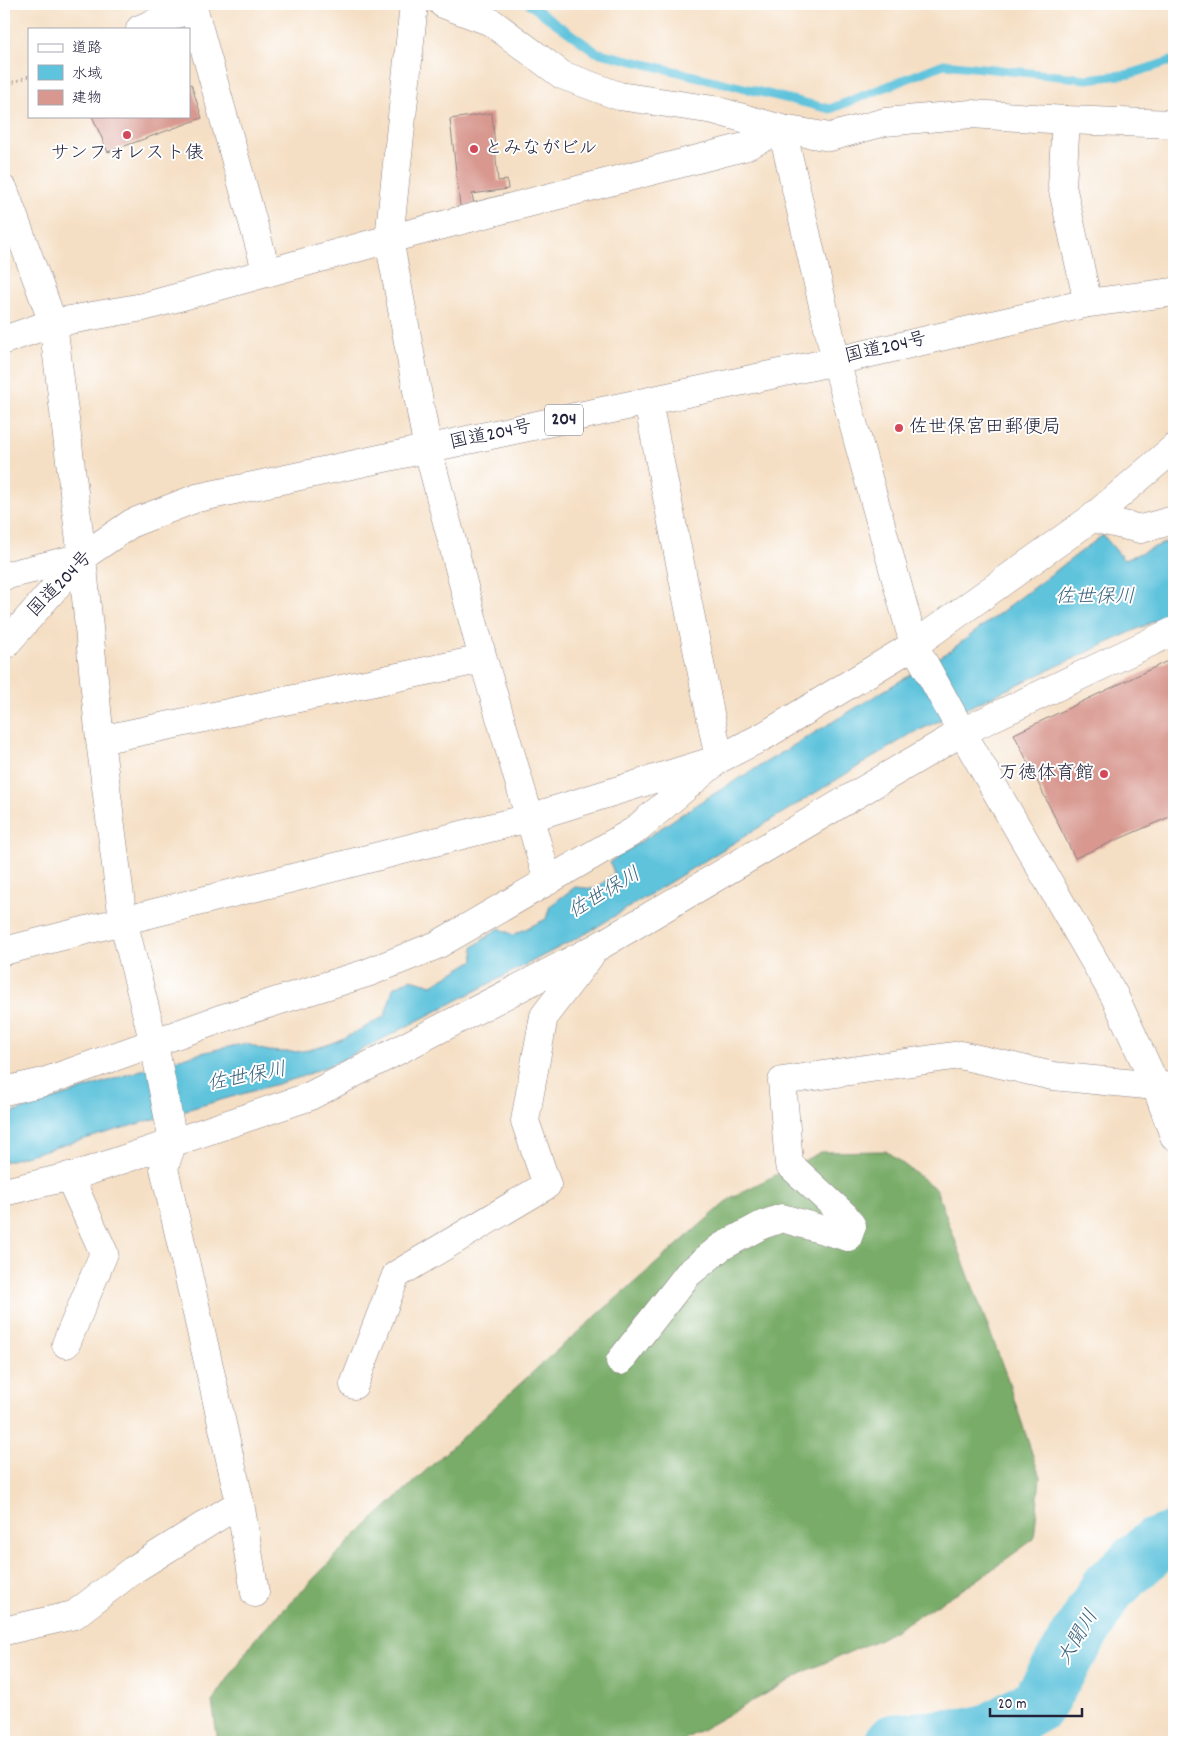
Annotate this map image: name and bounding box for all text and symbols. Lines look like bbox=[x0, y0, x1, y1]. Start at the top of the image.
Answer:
legend bbox=[28, 28, 190, 118]
text: 道路 bbox=[72, 38, 102, 60]
text: 水域 bbox=[72, 64, 102, 86]
text: 建物 bbox=[72, 88, 102, 110]
marker: サンフォレスト俵 bbox=[121, 129, 133, 141]
place label: とみながビル bbox=[484, 136, 598, 163]
place label: サンフォレスト俵 bbox=[50, 141, 204, 168]
marker: とみながビル bbox=[468, 143, 480, 155]
street label: 国道204号 bbox=[842, 326, 930, 372]
road number: 204 bbox=[545, 404, 583, 436]
street label: 国道204号 bbox=[447, 414, 535, 458]
place label: 佐世保宮田郵便局 bbox=[909, 415, 1061, 442]
marker: 佐世保宮田郵便局 bbox=[893, 422, 905, 434]
street label: 国道204号 bbox=[22, 546, 100, 624]
water label: 佐世保川 bbox=[1055, 584, 1135, 612]
place label: 万徳体育館 bbox=[999, 761, 1094, 788]
marker: 万徳体育館 bbox=[1098, 768, 1110, 780]
water label: 佐世保川 bbox=[564, 861, 646, 927]
water label: 佐世保川 bbox=[205, 1057, 289, 1099]
water label: 大聞川 bbox=[1052, 1605, 1106, 1671]
scale bar bbox=[990, 1686, 1083, 1718]
text: 20 m bbox=[998, 1694, 1026, 1716]

